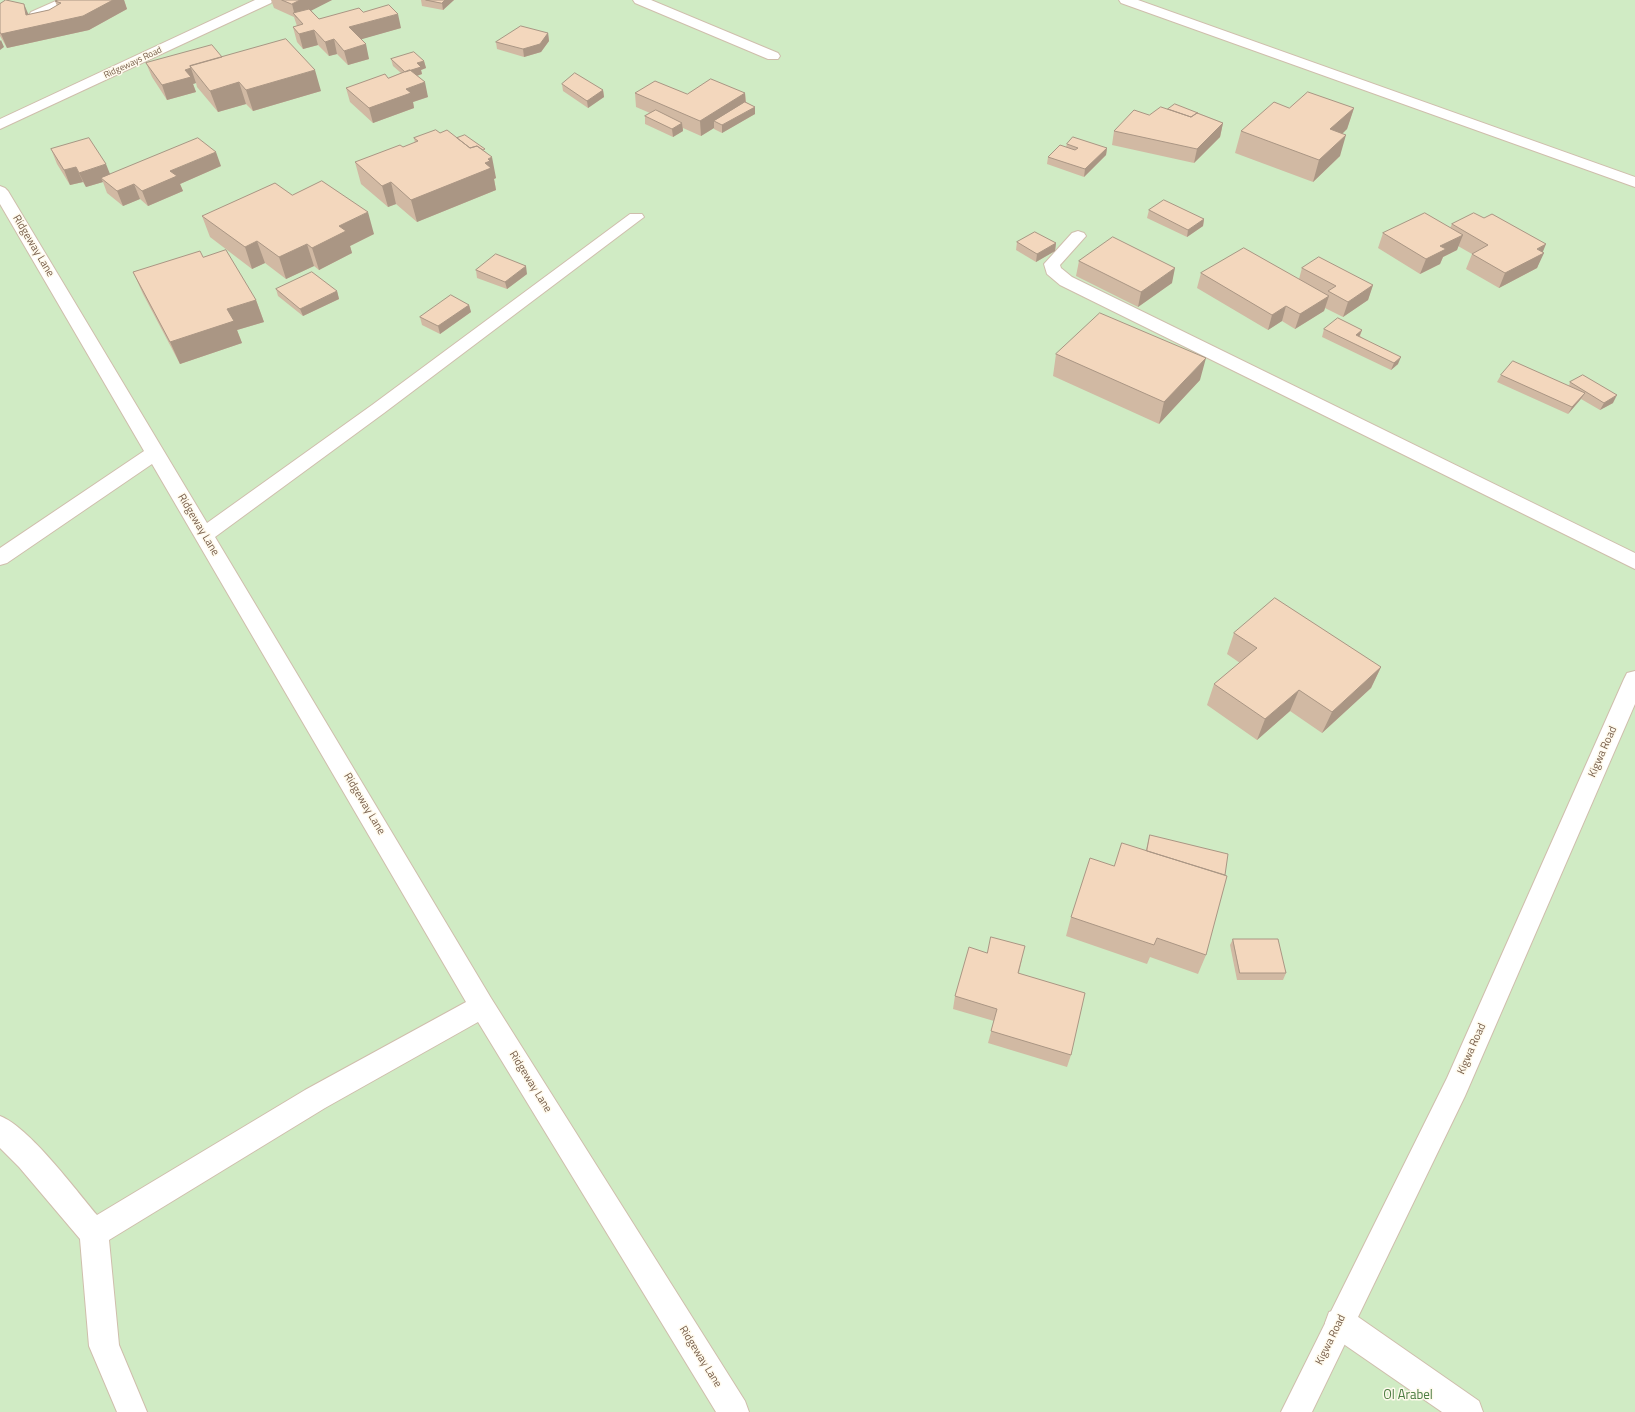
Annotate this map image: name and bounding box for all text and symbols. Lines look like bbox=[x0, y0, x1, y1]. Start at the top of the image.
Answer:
street label: Ridgeways Road bbox=[102, 45, 164, 81]
street label: Ridgeway Lane bbox=[9, 213, 57, 279]
street label: Ridgeway Lane bbox=[174, 492, 222, 558]
street label: Kigwa Road bbox=[1586, 724, 1620, 780]
street label: Ridgeway Lane bbox=[340, 771, 388, 837]
street label: Kigwa Road bbox=[1455, 1021, 1489, 1077]
street label: Ridgeway Lane bbox=[506, 1049, 554, 1115]
street label: Kigwa Road bbox=[1313, 1313, 1349, 1367]
street label: Ridgeway Lane bbox=[676, 1324, 724, 1390]
park label: Ol Arabel bbox=[1383, 1388, 1433, 1404]

